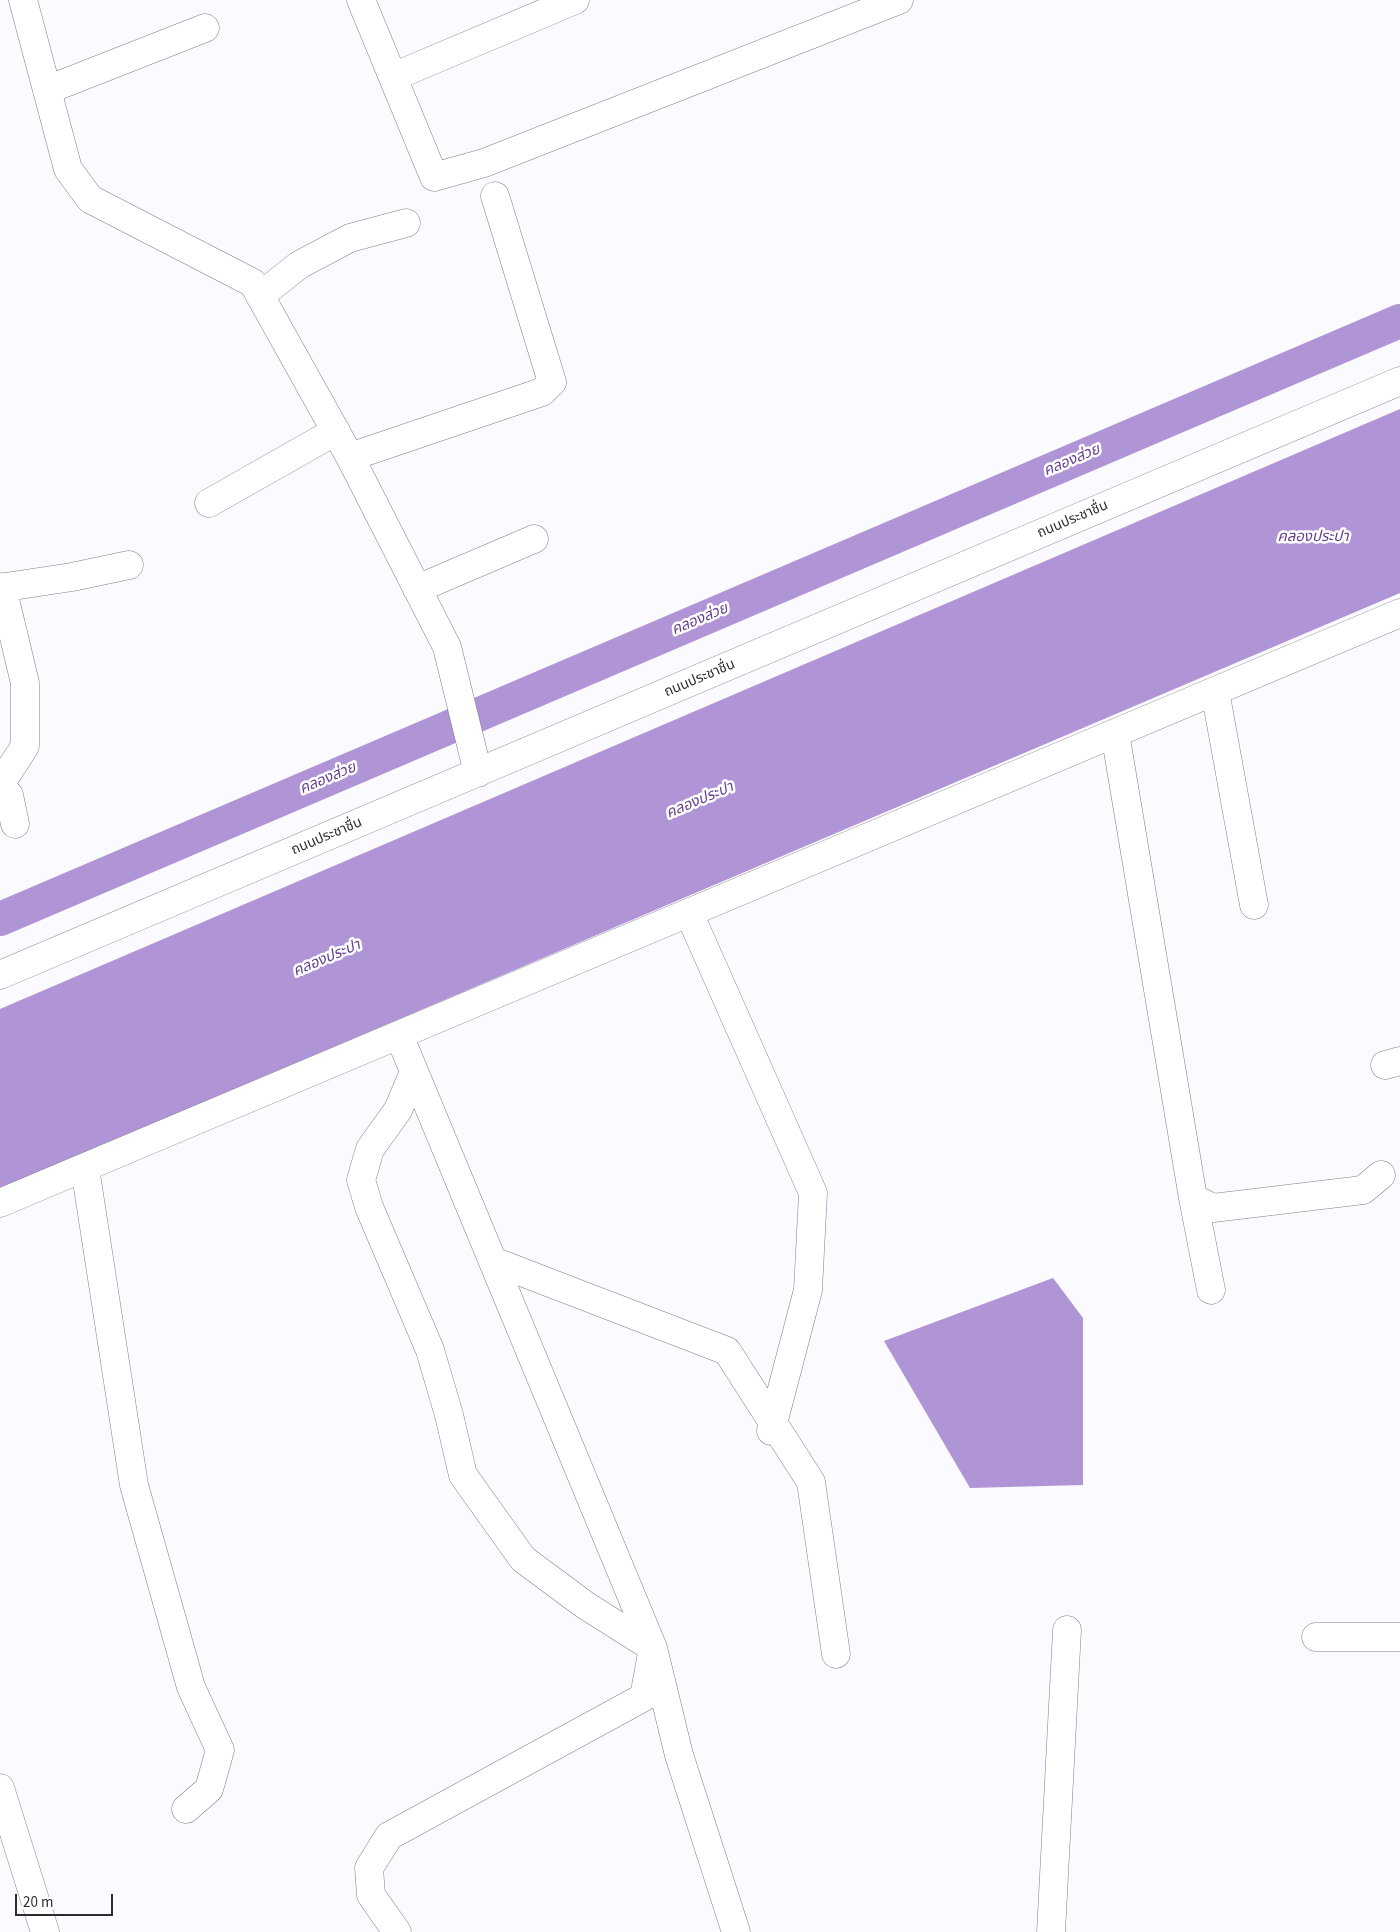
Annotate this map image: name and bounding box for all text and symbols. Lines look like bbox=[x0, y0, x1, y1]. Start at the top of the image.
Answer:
water label: คลองส่วย bbox=[1041, 441, 1103, 481]
street label: ถนนประชาชื่น bbox=[1035, 498, 1111, 542]
water label: คลองประปา bbox=[1277, 529, 1349, 547]
water label: คลองส่วย bbox=[669, 600, 731, 640]
street label: ถนนประชาชื่น bbox=[662, 657, 738, 701]
water label: คลองส่วย bbox=[297, 759, 359, 799]
water label: คลองประปา bbox=[664, 779, 736, 823]
street label: ถนนประชาชื่น bbox=[289, 815, 365, 859]
water label: คลองประปา bbox=[291, 937, 363, 981]
scale bar bbox=[18, 1884, 115, 1916]
text: 20 m bbox=[23, 1892, 53, 1913]

